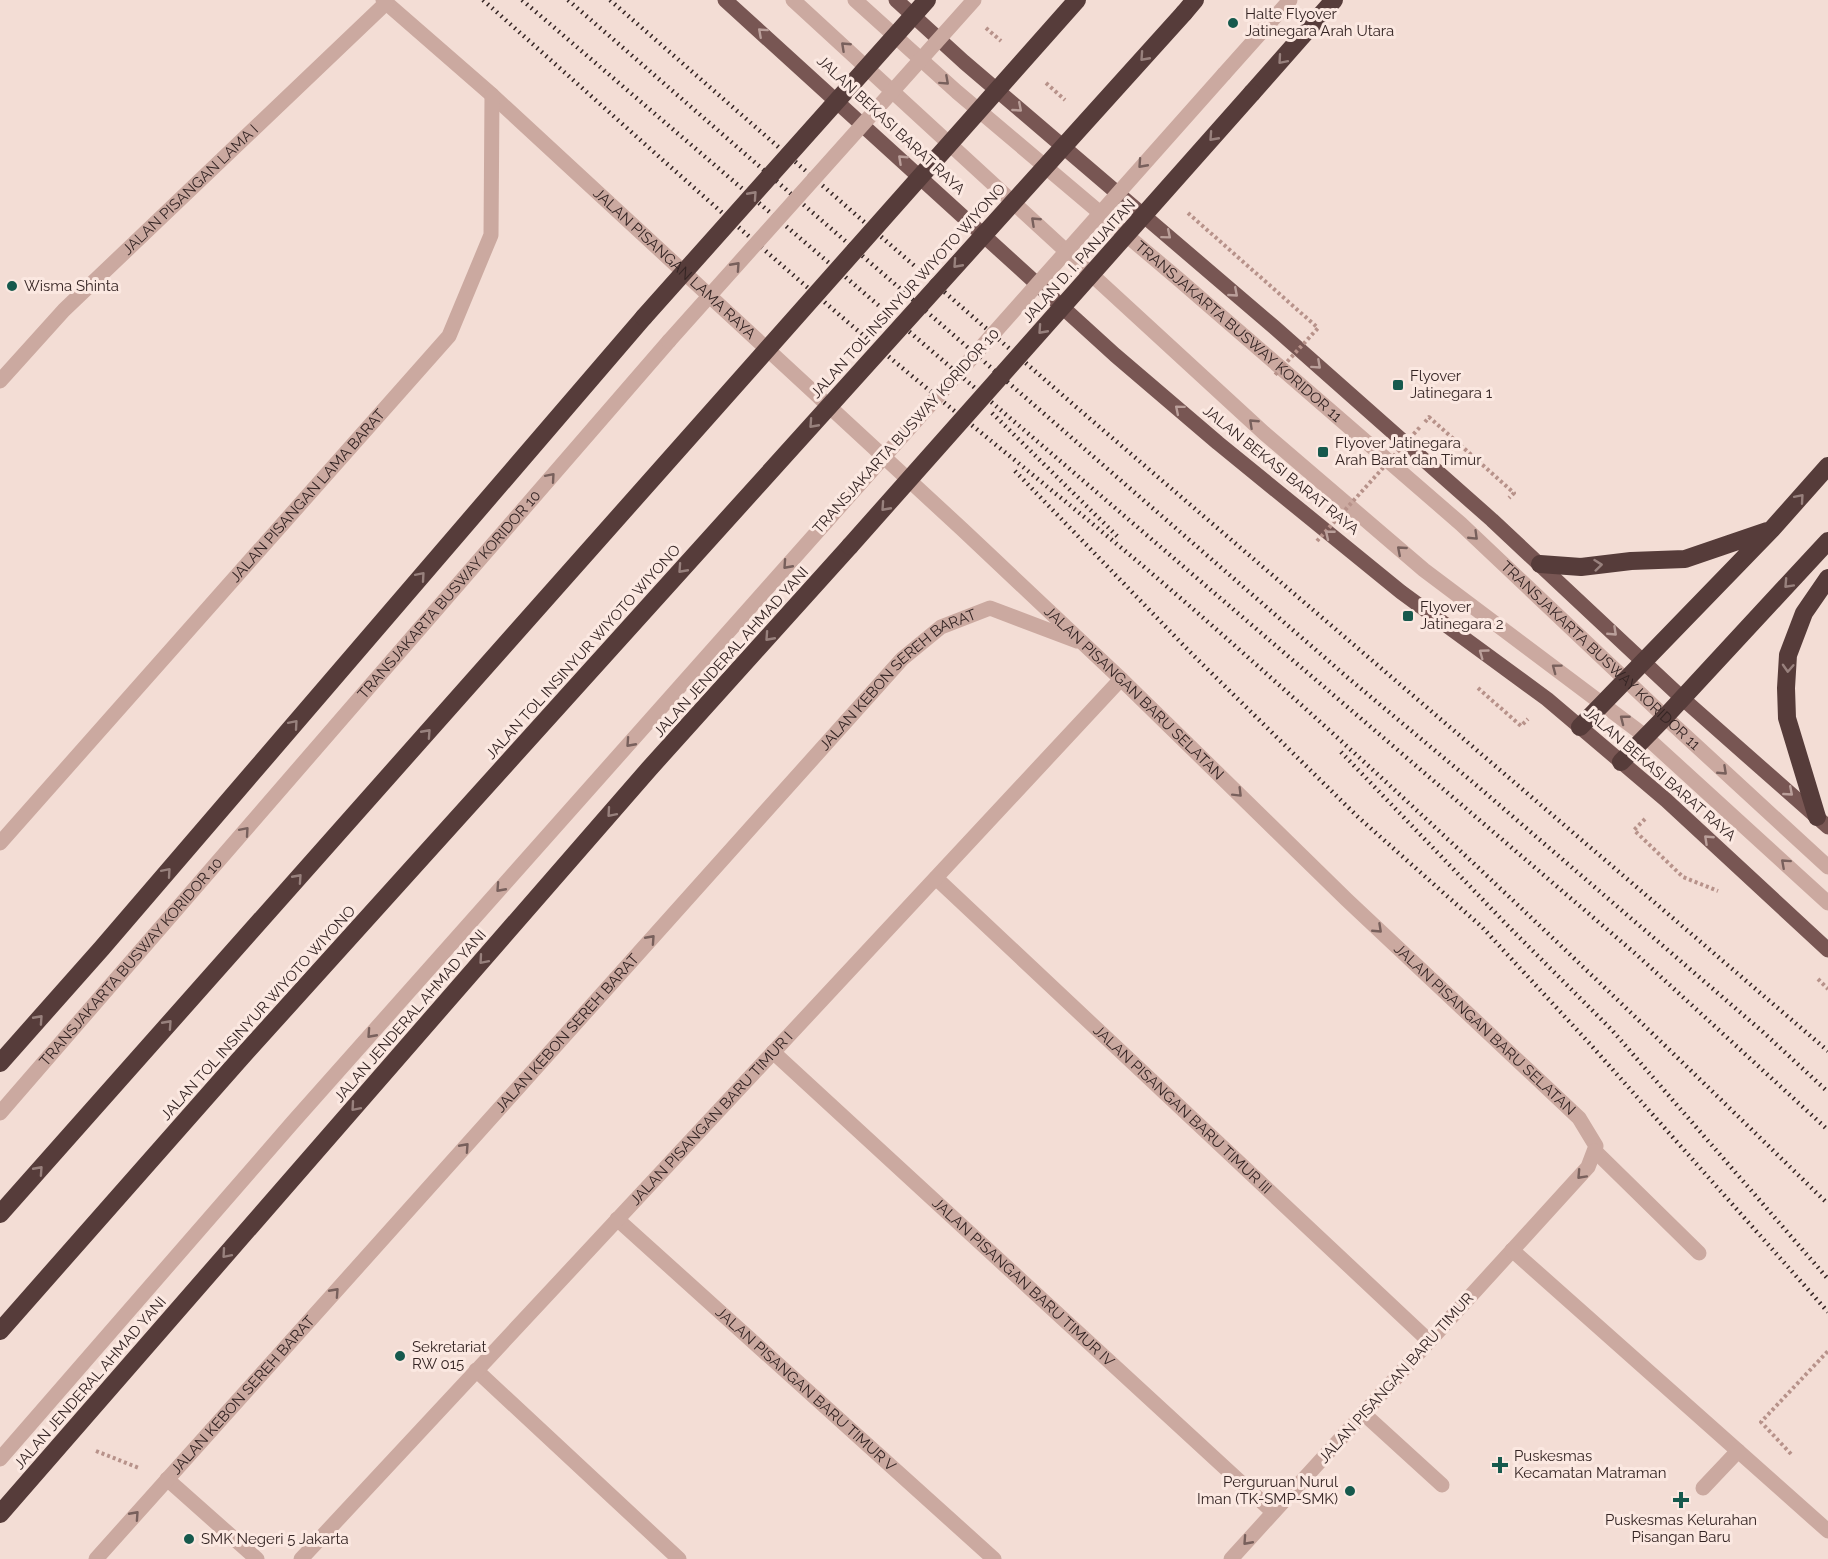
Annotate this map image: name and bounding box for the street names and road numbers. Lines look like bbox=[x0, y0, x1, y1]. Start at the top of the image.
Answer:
street label: JALAN BEKASI BARAT RAYA bbox=[813, 52, 969, 198]
street label: JALAN PISANGAN LAMA I bbox=[119, 121, 262, 259]
street label: JALAN TOL INSINYUR WIYOTO WIYONO bbox=[807, 180, 1009, 402]
street label: JALAN PISANGAN LAMA RAYA bbox=[590, 184, 759, 343]
street label: JALAN D. I. PANJAITAN bbox=[1019, 196, 1139, 326]
street label: TRANSJAKARTA BUSWAY KORIDOR 11 bbox=[1131, 237, 1346, 426]
street label: TRANSJAKARTA BUSWAY KORIDOR 10 bbox=[809, 325, 1003, 537]
street label: JALAN BEKASI BARAT RAYA bbox=[1199, 401, 1363, 539]
street label: JALAN PISANGAN LAMA BARAT bbox=[226, 405, 389, 586]
street label: TRANSJAKARTA BUSWAY KORIDOR 10 bbox=[354, 487, 545, 703]
street label: JALAN TOL INSINYUR WIYOTO WIYONO bbox=[482, 541, 684, 763]
street label: TRANSJAKARTA BUSWAY KORIDOR 11 bbox=[1497, 557, 1704, 754]
street label: JALAN JENDERAL AHMAD YANI bbox=[650, 563, 812, 741]
street label: JALAN PISANGAN BARU SELATAN bbox=[1041, 602, 1228, 783]
street label: JALAN KEBON SEREH BARAT bbox=[815, 605, 979, 754]
street label: JALAN BEKASI BARAT RAYA bbox=[1580, 703, 1740, 845]
street label: TRANSJAKARTA BUSWAY KORIDOR 10 bbox=[36, 854, 226, 1070]
street label: JALAN TOL INSINYUR WIYOTO WIYONO bbox=[157, 902, 359, 1124]
street label: JALAN JENDERAL AHMAD YANI bbox=[330, 926, 490, 1106]
street label: JALAN PISANGAN BARU SELATAN bbox=[1390, 940, 1579, 1119]
street label: JALAN KEBON SEREH BARAT bbox=[491, 950, 643, 1116]
street label: JALAN PISANGAN BARU TIMUR III bbox=[1089, 1021, 1275, 1197]
street label: JALAN PISANGAN BARU TIMUR I bbox=[626, 1028, 797, 1209]
street label: JALAN PISANGAN BARU TIMUR IV bbox=[929, 1194, 1118, 1370]
street label: JALAN PISANGAN BARU TIMUR bbox=[1315, 1289, 1477, 1467]
street label: JALAN JENDERAL AHMAD YANI bbox=[10, 1293, 170, 1473]
street label: JALAN PISANGAN BARU TIMUR V bbox=[712, 1303, 899, 1475]
street label: JALAN KEBON SEREH BARAT bbox=[167, 1312, 319, 1478]

